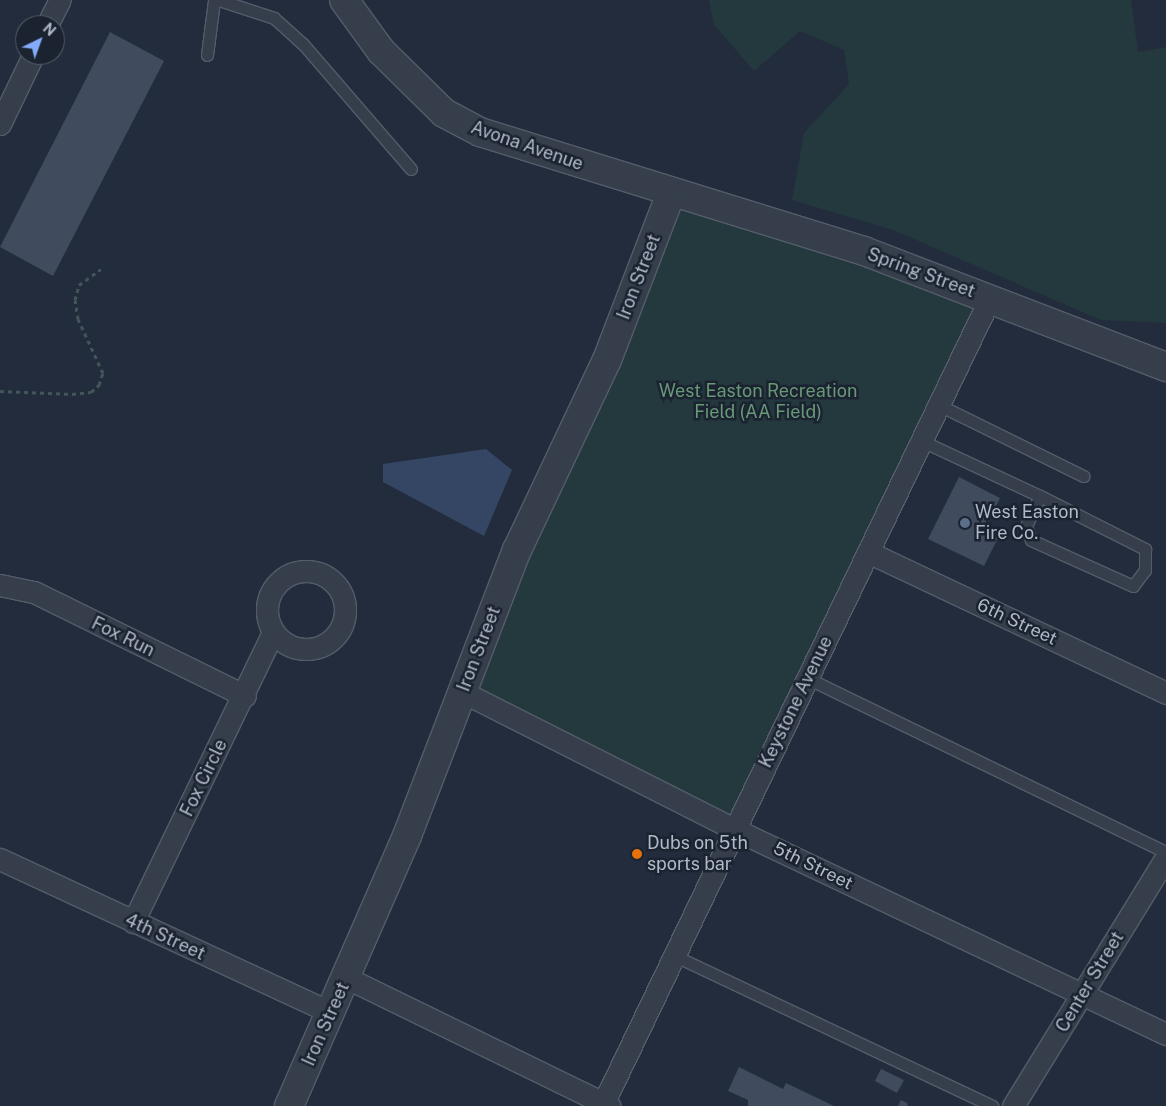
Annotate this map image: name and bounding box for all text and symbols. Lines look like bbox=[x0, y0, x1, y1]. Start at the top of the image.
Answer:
north arrow bbox=[15, 15, 65, 65]
text: N bbox=[40, 20, 59, 39]
street label: Avona Avenue bbox=[468, 117, 586, 175]
street label: Iron Street bbox=[613, 231, 665, 323]
street label: Spring Street bbox=[864, 244, 978, 302]
park label: West Easton Recreation Field (AA Field) bbox=[659, 381, 857, 424]
place label: West Easton Fire Co. bbox=[975, 502, 1079, 544]
marker: West Easton Fire Co. bbox=[959, 517, 971, 529]
street label: 6th Street bbox=[974, 594, 1060, 650]
street label: Iron Street bbox=[453, 603, 505, 695]
street label: Fox Run bbox=[88, 613, 158, 661]
street label: Keystone Avenue bbox=[755, 633, 837, 771]
street label: Fox Circle bbox=[176, 736, 232, 820]
place label: Dubs on 5th sports bar bbox=[647, 833, 748, 876]
street label: 5th Street bbox=[770, 837, 856, 895]
marker: Dubs on 5th sports bar bbox=[631, 848, 643, 860]
street label: 4th Street bbox=[122, 909, 208, 965]
street label: Center Street bbox=[1052, 928, 1128, 1036]
street label: Iron Street bbox=[298, 979, 354, 1069]

